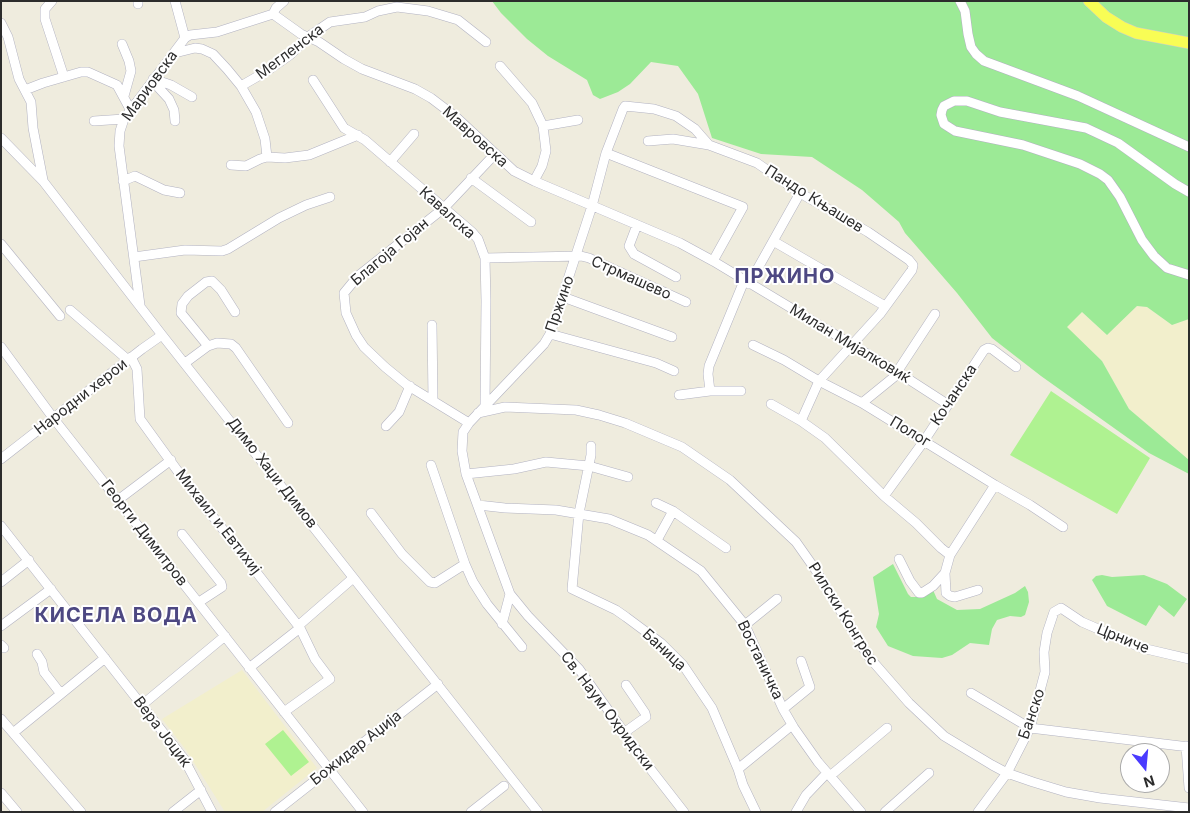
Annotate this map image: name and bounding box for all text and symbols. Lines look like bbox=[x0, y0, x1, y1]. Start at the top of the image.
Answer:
street label: Мегленска bbox=[253, 21, 327, 83]
street label: Мариовска bbox=[118, 47, 182, 125]
street label: Мавровска bbox=[438, 103, 512, 171]
street label: Пандо Књашев bbox=[761, 162, 867, 236]
street label: Кавалска bbox=[415, 183, 479, 243]
street label: Благоја Гојан bbox=[348, 214, 432, 290]
street label: Стрмашево bbox=[588, 252, 674, 304]
district label: ПРЖИНО bbox=[734, 265, 836, 289]
street label: Пржино bbox=[542, 273, 578, 335]
street label: Милан Мијалковиќ bbox=[786, 301, 914, 387]
street label: Народни херои bbox=[31, 355, 131, 439]
street label: Кочанска bbox=[927, 361, 981, 429]
street label: Полог bbox=[886, 413, 934, 451]
street label: Димо Хаџи Димов bbox=[223, 414, 321, 532]
street label: Михаил и Евтихиј bbox=[171, 466, 265, 578]
street label: Георги Димитров bbox=[97, 476, 191, 590]
street label: Рилски Конгрес bbox=[804, 559, 882, 669]
district label: КИСЕЛА ВОДА bbox=[33, 604, 199, 628]
street label: Востаничка bbox=[733, 618, 787, 702]
street label: Црниче bbox=[1094, 620, 1152, 658]
street label: Баница bbox=[638, 625, 690, 675]
street label: Св. Наум Охридски bbox=[556, 648, 658, 774]
street label: Банско bbox=[1015, 686, 1049, 742]
street label: Вера Јоциќ bbox=[130, 693, 194, 771]
street label: Божидар Аџија bbox=[307, 707, 405, 789]
north arrow bbox=[1120, 743, 1170, 793]
text: N bbox=[1142, 772, 1157, 792]

